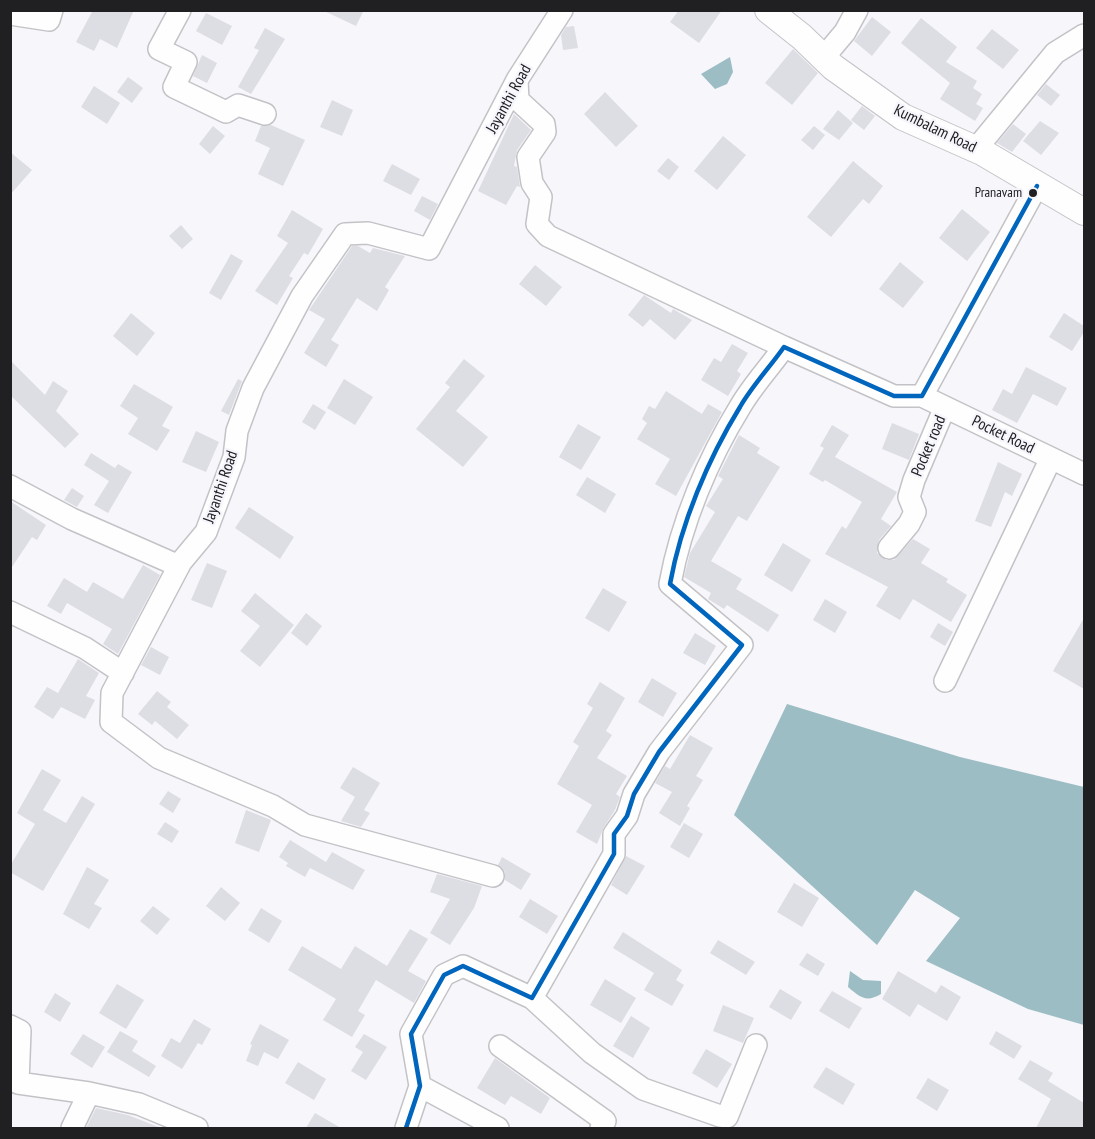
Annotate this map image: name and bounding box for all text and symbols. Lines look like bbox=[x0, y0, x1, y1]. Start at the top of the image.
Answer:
street label: Jayanthi Road bbox=[482, 61, 536, 137]
street label: Kumbalam Road bbox=[891, 101, 979, 157]
place label: Pranavam bbox=[975, 185, 1022, 201]
marker: Pranavam bbox=[1027, 187, 1039, 199]
street label: Pocket Road bbox=[969, 412, 1037, 458]
street label: Pocket road bbox=[908, 413, 950, 479]
street label: Jayanthi Road bbox=[200, 448, 242, 526]

